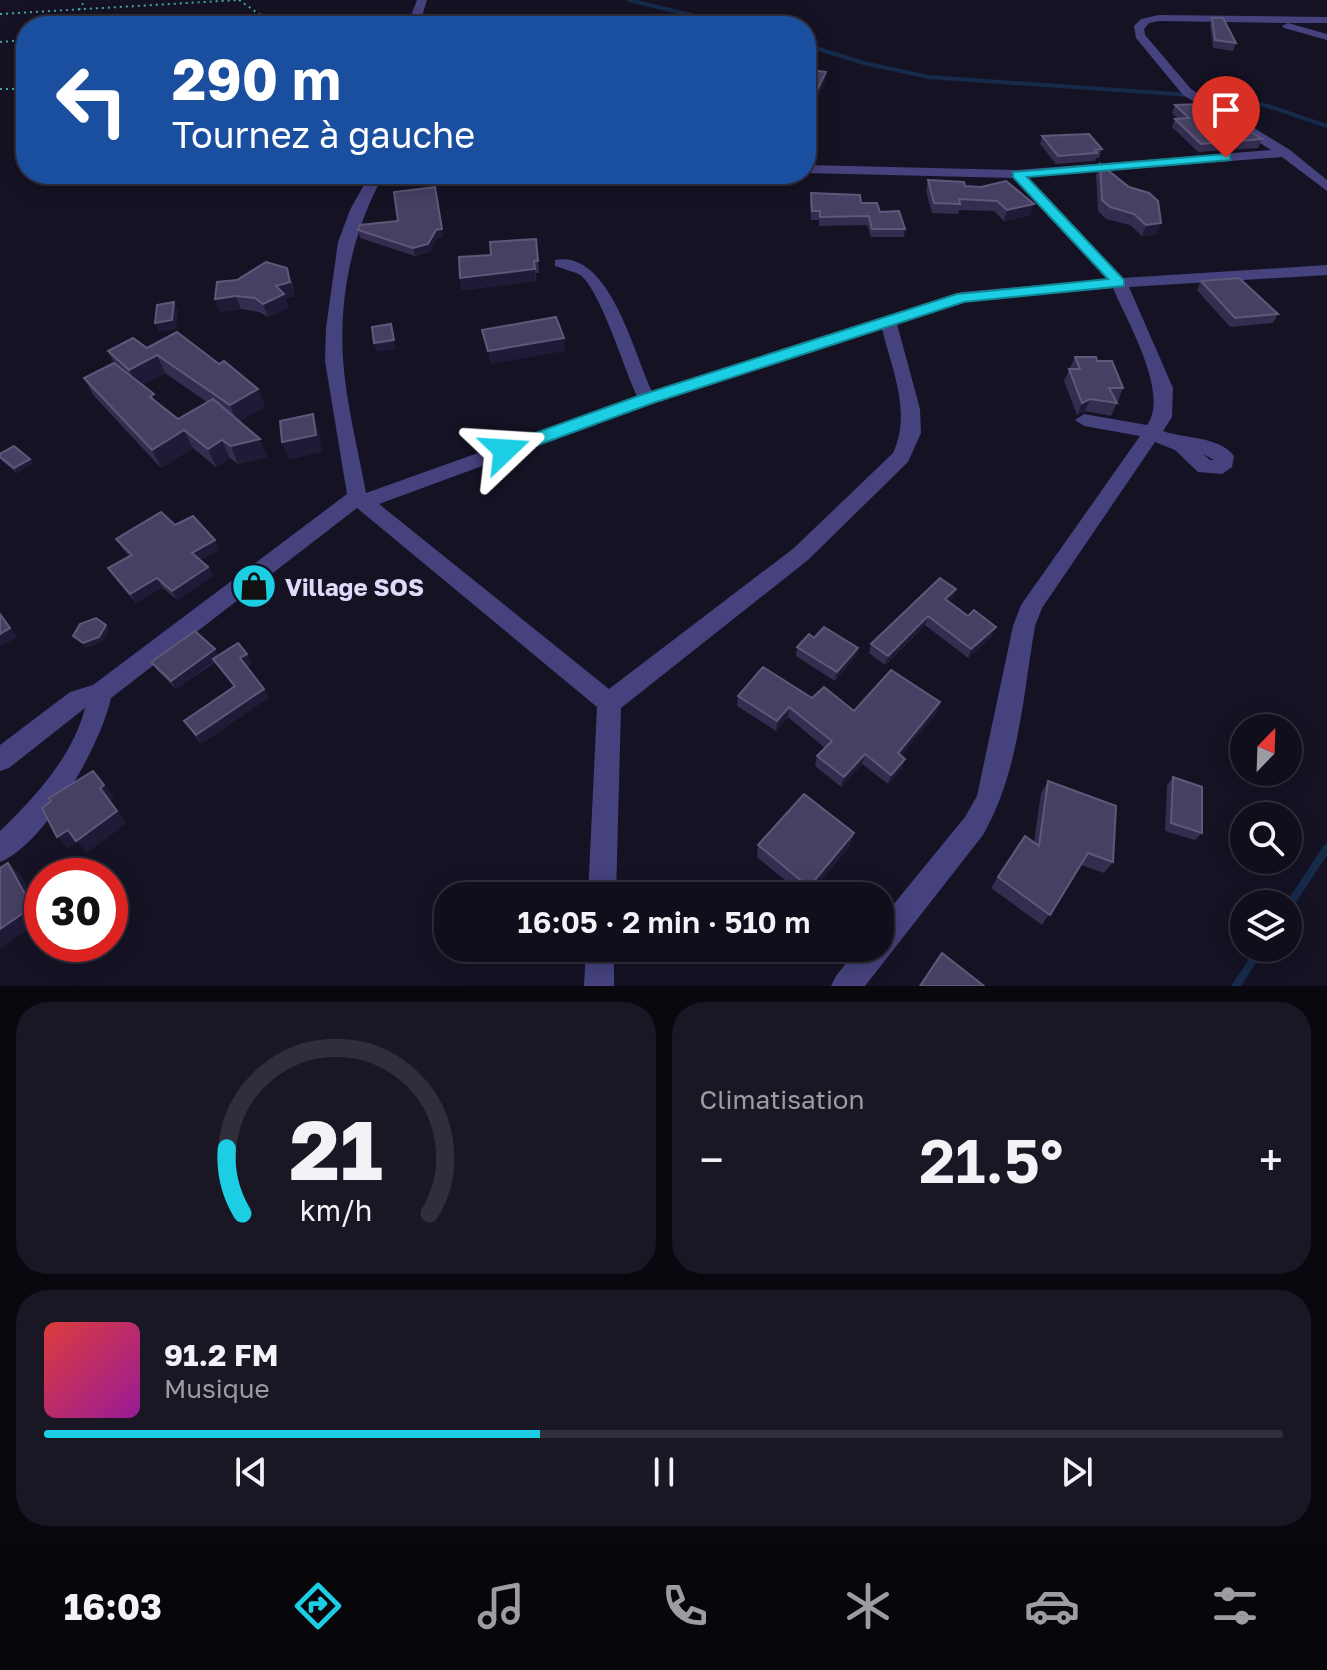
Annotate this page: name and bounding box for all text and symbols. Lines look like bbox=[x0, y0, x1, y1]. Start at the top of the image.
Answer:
text: 290 m bbox=[172, 45, 341, 112]
icon: left bbox=[40, 48, 144, 152]
pin bbox=[1192, 76, 1260, 158]
icon: arrive bbox=[1204, 88, 1248, 132]
text: Tournez à gauche bbox=[172, 113, 475, 156]
position arrow bbox=[463, 408, 547, 492]
shop icon: Village SOS bbox=[230, 562, 278, 610]
place label: Village SOS bbox=[285, 572, 424, 601]
north arrow bbox=[1230, 714, 1302, 786]
map controls bbox=[1230, 714, 1302, 962]
button: search bbox=[1230, 802, 1302, 874]
speed limit sign: 30 bbox=[24, 858, 128, 962]
button: layers bbox=[1230, 890, 1302, 962]
text: 16:05 · 2 min · 510 m bbox=[518, 904, 810, 940]
text: Climatisation bbox=[700, 1084, 864, 1115]
text: 21 bbox=[289, 1098, 383, 1198]
text: 21.5° bbox=[919, 1124, 1063, 1196]
text: − bbox=[700, 1133, 724, 1186]
text: + bbox=[1259, 1133, 1283, 1186]
text: km/h bbox=[299, 1193, 372, 1227]
text: 91.2 FM bbox=[164, 1337, 278, 1373]
text: Musique bbox=[164, 1373, 270, 1404]
icon: previous bbox=[229, 1450, 273, 1494]
icon: pause bbox=[642, 1450, 686, 1494]
icon: next bbox=[1055, 1450, 1099, 1494]
icon: directions bbox=[290, 1578, 346, 1634]
icon: music bbox=[473, 1578, 529, 1634]
icon: phone bbox=[657, 1578, 713, 1634]
icon: climate bbox=[840, 1578, 896, 1634]
icon: car bbox=[1024, 1578, 1080, 1634]
icon: filters bbox=[1207, 1578, 1263, 1634]
text: 16:03 bbox=[64, 1585, 162, 1628]

